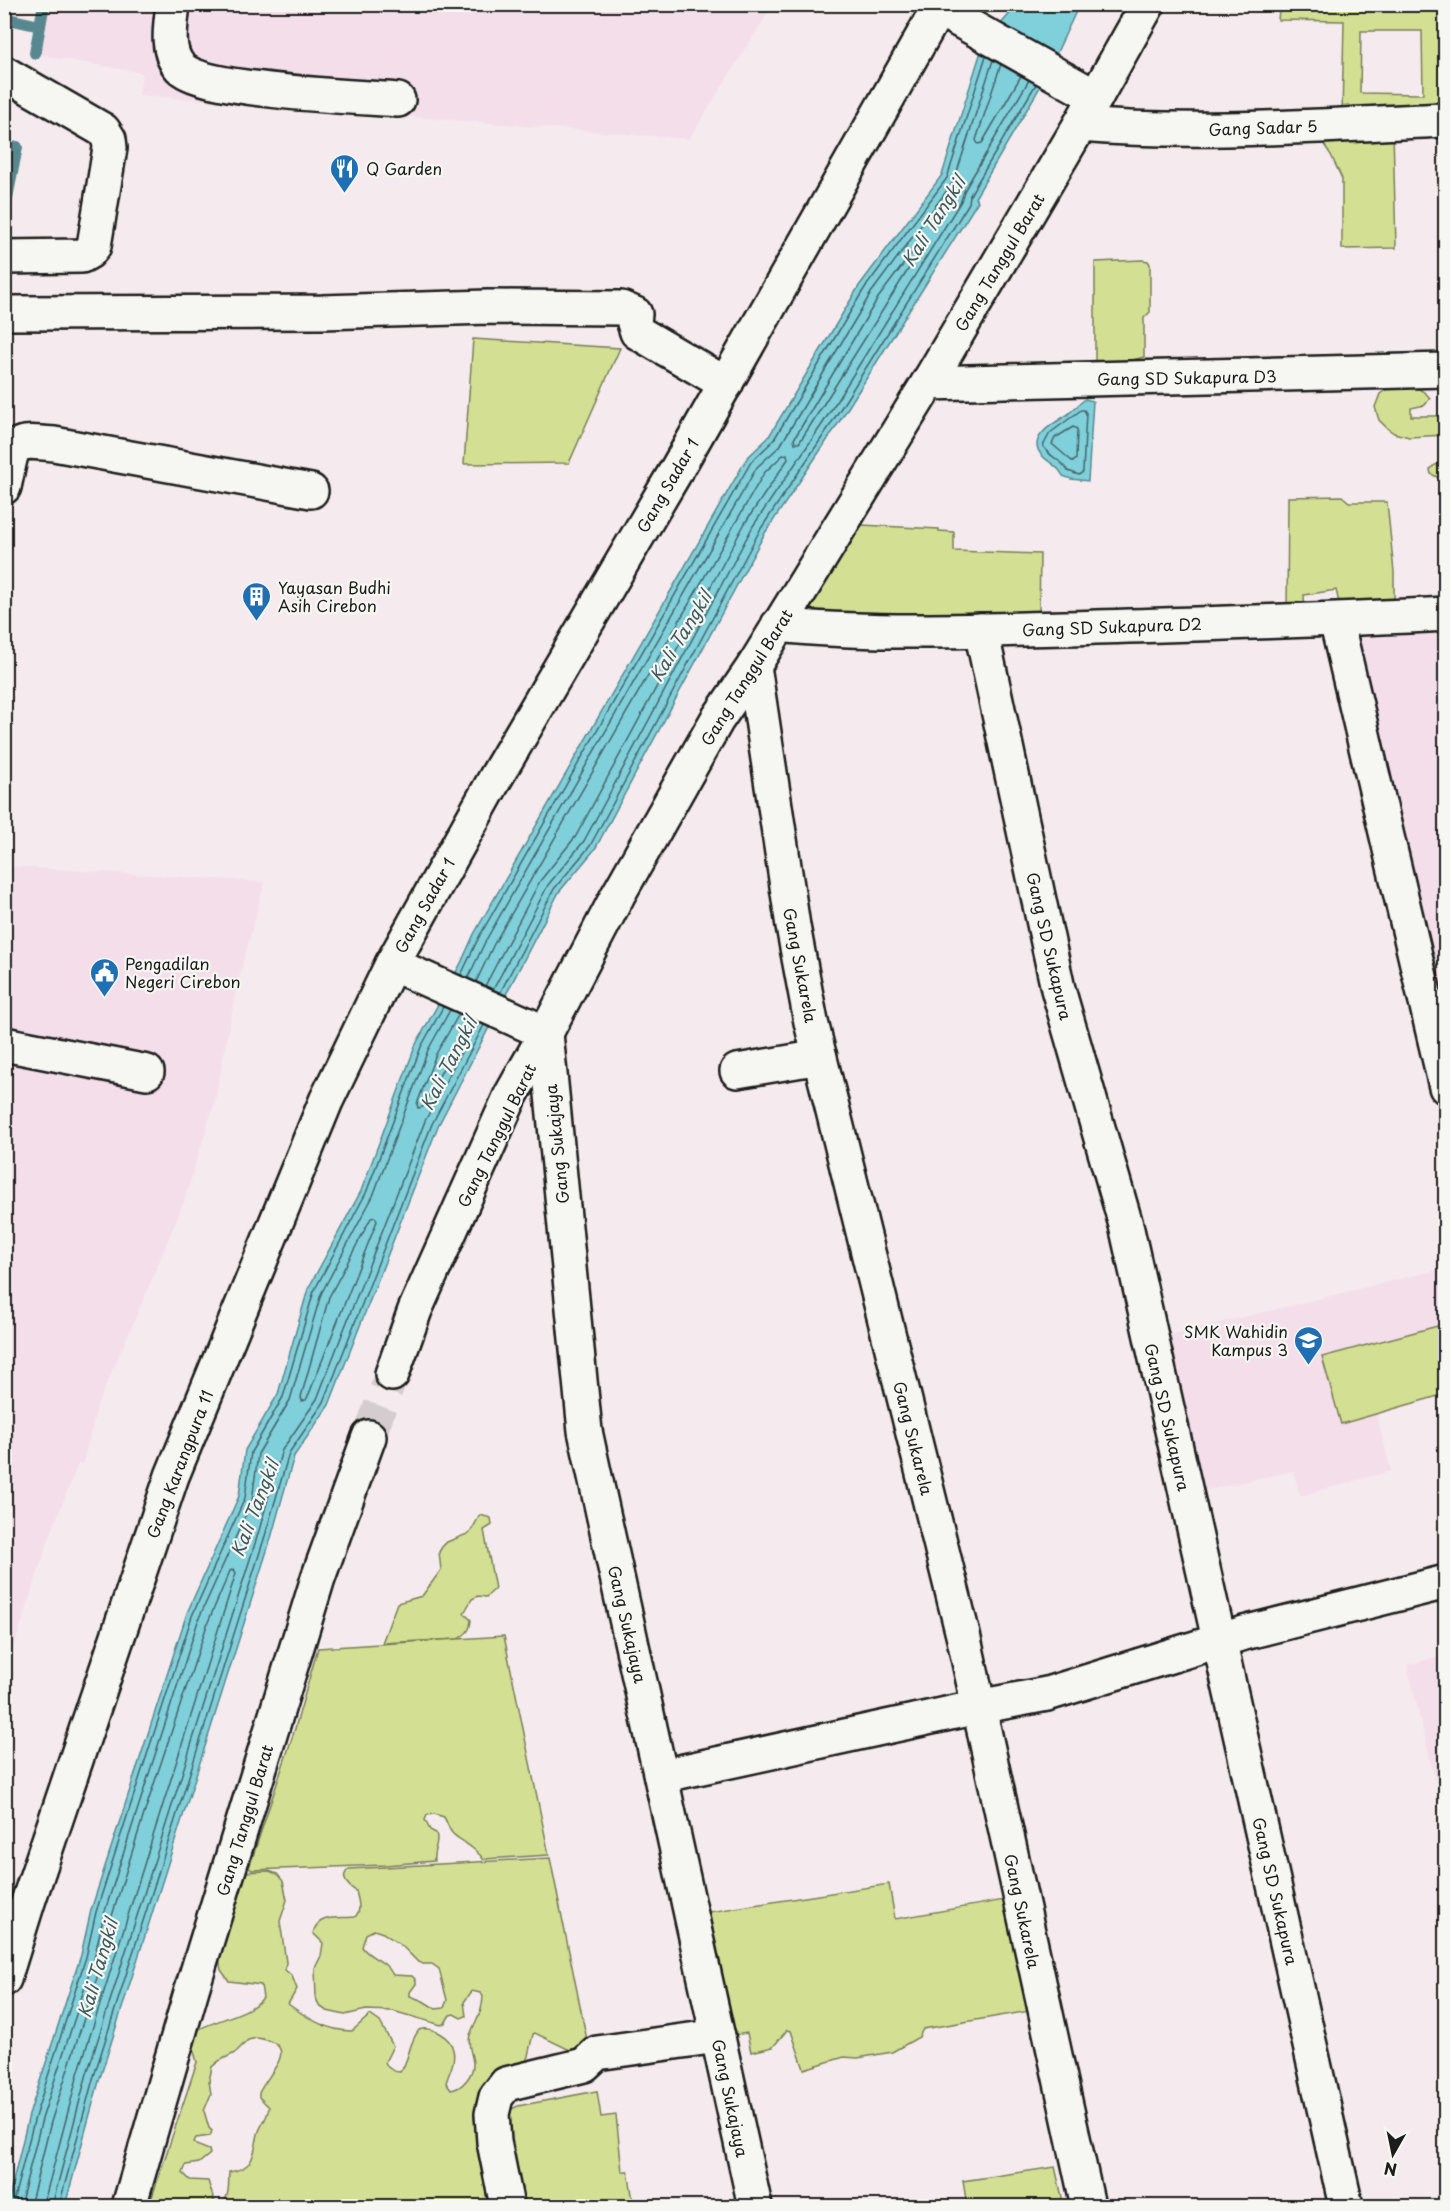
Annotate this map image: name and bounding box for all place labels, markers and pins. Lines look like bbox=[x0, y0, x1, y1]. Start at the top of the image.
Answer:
restaurant icon: Q Garden bbox=[329, 152, 361, 194]
place label: Q Garden bbox=[366, 156, 442, 180]
place label: Yayasan Budhi Asih Cirebon bbox=[278, 575, 391, 617]
building icon: Yayasan Budhi Asih Cirebon bbox=[241, 580, 273, 622]
place label: Pengadilan Negeri Cirebon bbox=[125, 951, 241, 993]
public building icon: Pengadilan Negeri Cirebon bbox=[88, 956, 120, 998]
place label: SMK Wahidin Kampus 3 bbox=[1184, 1319, 1288, 1361]
school or university icon: SMK Wahidin Kampus 3 bbox=[1293, 1324, 1325, 1366]

